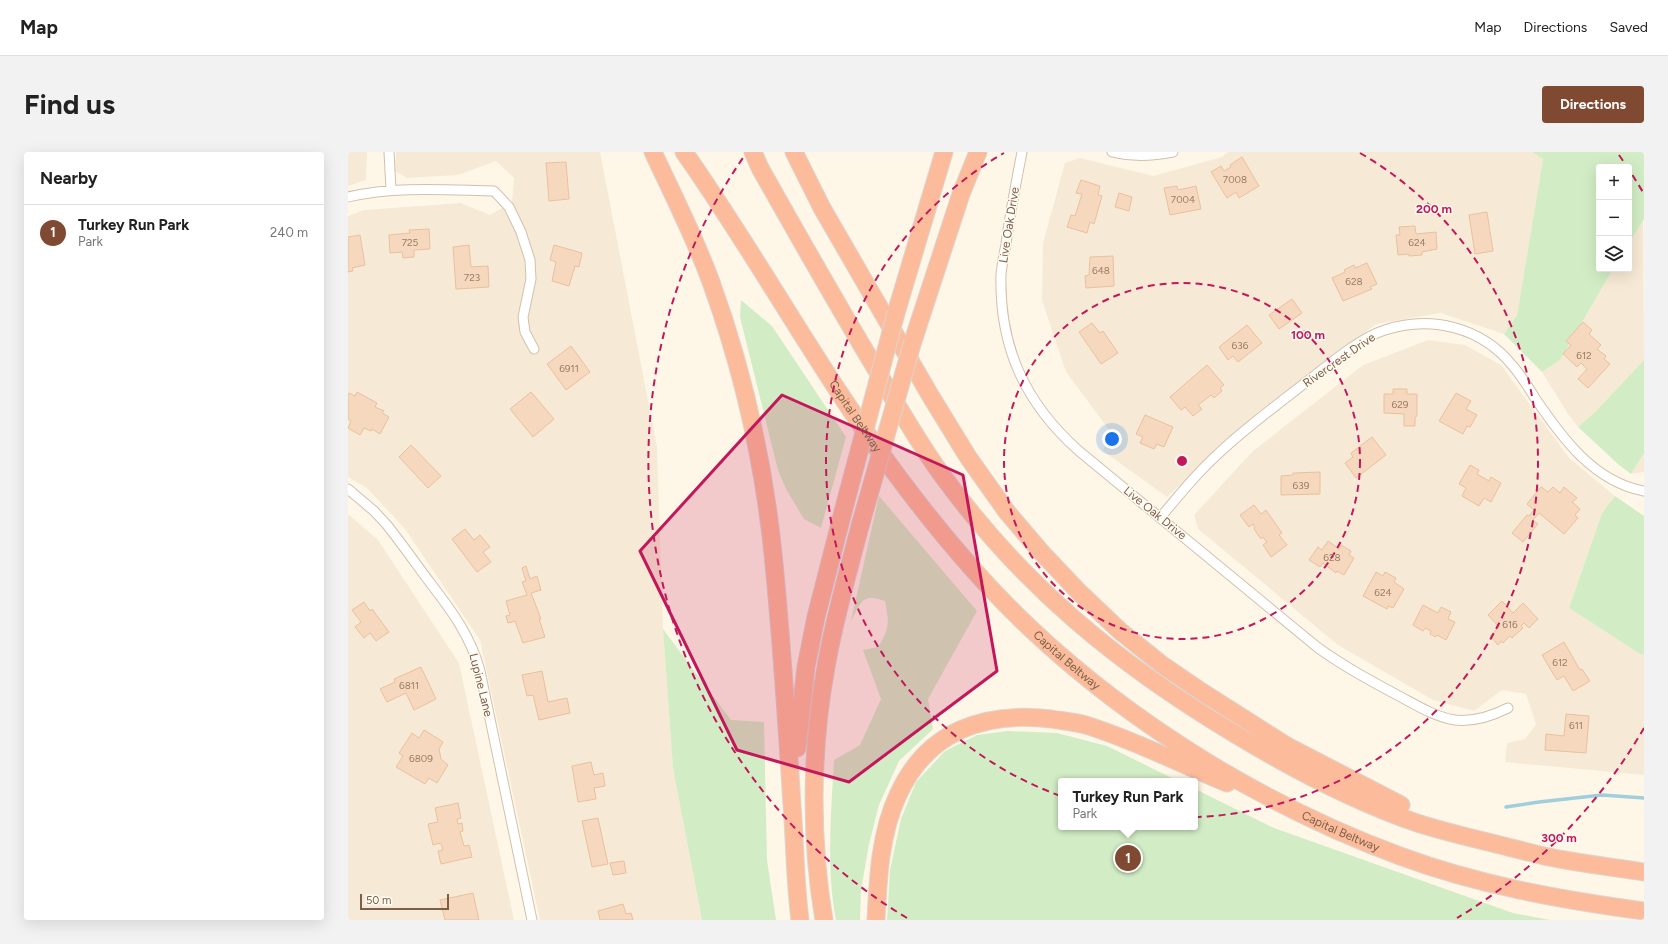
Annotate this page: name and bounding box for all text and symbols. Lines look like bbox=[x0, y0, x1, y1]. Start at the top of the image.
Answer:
text: Map bbox=[20, 16, 58, 39]
text: Map bbox=[1474, 19, 1502, 36]
text: Directions bbox=[1524, 19, 1587, 36]
text: Saved bbox=[1609, 19, 1648, 36]
button: Directions bbox=[1542, 86, 1644, 123]
text: Find us bbox=[24, 87, 115, 121]
map controls bbox=[1596, 164, 1632, 272]
button: + bbox=[1596, 164, 1632, 200]
text: Nearby bbox=[40, 168, 98, 188]
house number: 7008 bbox=[1223, 173, 1247, 186]
street label: Live Oak Drive bbox=[996, 186, 1022, 264]
house number: 7004 bbox=[1171, 193, 1195, 206]
button: − bbox=[1596, 200, 1632, 236]
text: 200 m bbox=[1416, 202, 1452, 216]
text: Turkey Run Park bbox=[78, 216, 189, 234]
text: 1 bbox=[50, 225, 56, 240]
text: 240 m bbox=[270, 225, 308, 240]
text: Park bbox=[78, 234, 103, 249]
house number: 725 bbox=[402, 236, 419, 249]
house number: 624 bbox=[1408, 236, 1426, 249]
button: layers bbox=[1596, 236, 1632, 272]
house number: 648 bbox=[1092, 264, 1110, 277]
house number: 723 bbox=[464, 271, 480, 284]
house number: 628 bbox=[1345, 275, 1363, 288]
text: 100 m bbox=[1291, 328, 1325, 342]
street label: Rivercrest Drive bbox=[1300, 330, 1378, 390]
house number: 636 bbox=[1232, 339, 1249, 352]
house number: 612 bbox=[1576, 349, 1592, 362]
house number: 6911 bbox=[559, 362, 579, 375]
street label: Capital Beltway bbox=[826, 378, 885, 455]
house number: 629 bbox=[1392, 398, 1409, 411]
your location bbox=[1102, 429, 1122, 449]
centre of rings bbox=[1175, 454, 1189, 468]
house number: 639 bbox=[1293, 479, 1310, 492]
street label: Live Oak Drive bbox=[1121, 483, 1190, 543]
house number: 628 bbox=[1323, 551, 1341, 564]
house number: 624 bbox=[1374, 586, 1392, 599]
house number: 616 bbox=[1502, 618, 1518, 631]
street label: Capital Beltway bbox=[1030, 628, 1104, 693]
street label: Lupine Lane bbox=[466, 652, 496, 718]
house number: 612 bbox=[1552, 656, 1568, 669]
house number: 6811 bbox=[399, 679, 419, 692]
house number: 611 bbox=[1569, 719, 1583, 732]
house number: 6809 bbox=[409, 752, 433, 765]
popup bbox=[1058, 778, 1198, 830]
text: Turkey Run Park bbox=[1072, 788, 1184, 806]
text: Park bbox=[1072, 806, 1097, 821]
street label: Capital Beltway bbox=[1299, 808, 1382, 855]
text: 300 m bbox=[1541, 831, 1577, 845]
pin: 1 bbox=[1115, 843, 1141, 873]
scale bar bbox=[360, 892, 449, 911]
text: 50 m bbox=[366, 894, 391, 907]

